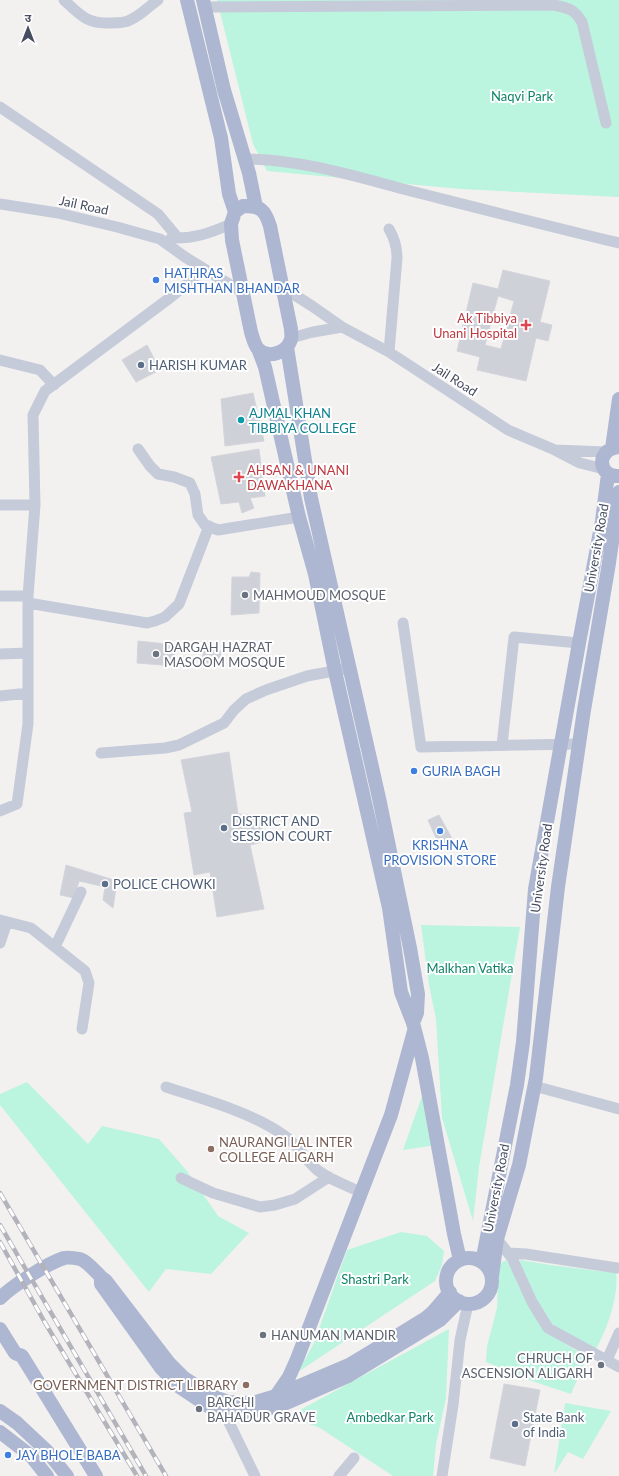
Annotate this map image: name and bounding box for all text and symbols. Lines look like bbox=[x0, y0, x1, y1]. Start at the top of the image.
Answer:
north arrow bbox=[8, 8, 48, 48]
text: उ bbox=[25, 11, 32, 24]
park label: Naqvi Park bbox=[491, 88, 553, 104]
street label: Jail Road bbox=[58, 192, 110, 218]
place label: HATHRAS MISHTHAN BHANDAR bbox=[164, 265, 301, 296]
marker: HATHRAS MISHTHAN BHANDAR bbox=[151, 275, 161, 285]
place label: Ak Tibbiya Unani Hospital bbox=[433, 310, 517, 341]
marker: Ak Tibbiya Unani Hospital bbox=[520, 319, 532, 331]
place label: HARISH KUMAR bbox=[149, 357, 248, 373]
street label: Jail Road bbox=[430, 359, 480, 399]
marker: HARISH KUMAR bbox=[136, 360, 146, 370]
place label: AJMAL KHAN TIBBIYA COLLEGE bbox=[249, 405, 356, 436]
marker: AJMAL KHAN TIBBIYA COLLEGE bbox=[236, 415, 246, 425]
place label: AHSAN & UNANI DAWAKHANA bbox=[247, 462, 349, 493]
marker: AHSAN & UNANI DAWAKHANA bbox=[234, 472, 244, 482]
street label: University Road bbox=[580, 502, 612, 594]
place label: MAHMOUD MOSQUE bbox=[253, 587, 386, 603]
marker: MAHMOUD MOSQUE bbox=[240, 590, 250, 600]
place label: DARGAH HAZRAT MASOOM MOSQUE bbox=[164, 639, 285, 670]
marker: DARGAH HAZRAT MASOOM MOSQUE bbox=[151, 649, 161, 659]
place label: GURIA BAGH bbox=[422, 763, 501, 779]
marker: GURIA BAGH bbox=[409, 766, 419, 776]
place label: DISTRICT AND SESSION COURT bbox=[232, 813, 332, 844]
street label: University Road bbox=[527, 822, 555, 914]
marker: DISTRICT AND SESSION COURT bbox=[219, 823, 229, 833]
marker: KRISHNA PROVISION STORE bbox=[435, 826, 445, 836]
place label: KRISHNA PROVISION STORE bbox=[383, 837, 497, 868]
place label: POLICE CHOWKI bbox=[113, 876, 216, 892]
marker: POLICE CHOWKI bbox=[100, 879, 110, 889]
park label: Malkhan Vatika bbox=[426, 960, 514, 976]
place label: NAURANGI LAL INTER COLLEGE ALIGARH bbox=[219, 1134, 353, 1165]
street label: University Road bbox=[480, 1142, 512, 1234]
marker: NAURANGI LAL INTER COLLEGE ALIGARH bbox=[206, 1144, 216, 1154]
park label: Shastri Park bbox=[341, 1271, 409, 1287]
place label: HANUMAN MANDIR bbox=[271, 1327, 397, 1343]
marker: HANUMAN MANDIR bbox=[258, 1330, 268, 1340]
place label: CHRUCH OF ASCENSION ALIGARH bbox=[462, 1350, 593, 1381]
marker: CHRUCH OF ASCENSION ALIGARH bbox=[596, 1360, 606, 1370]
place label: GOVERNMENT DISTRICT LIBRARY bbox=[33, 1377, 239, 1393]
marker: GOVERNMENT DISTRICT LIBRARY bbox=[241, 1380, 251, 1390]
place label: BARCHI BAHADUR GRAVE bbox=[207, 1394, 316, 1425]
marker: BARCHI BAHADUR GRAVE bbox=[194, 1404, 204, 1414]
park label: Ambedkar Park bbox=[346, 1409, 434, 1425]
place label: State Bank of India bbox=[523, 1409, 585, 1440]
marker: State Bank of India bbox=[510, 1419, 520, 1429]
place label: JAY BHOLE BABA bbox=[16, 1447, 121, 1463]
marker: JAY BHOLE BABA bbox=[3, 1450, 13, 1460]

